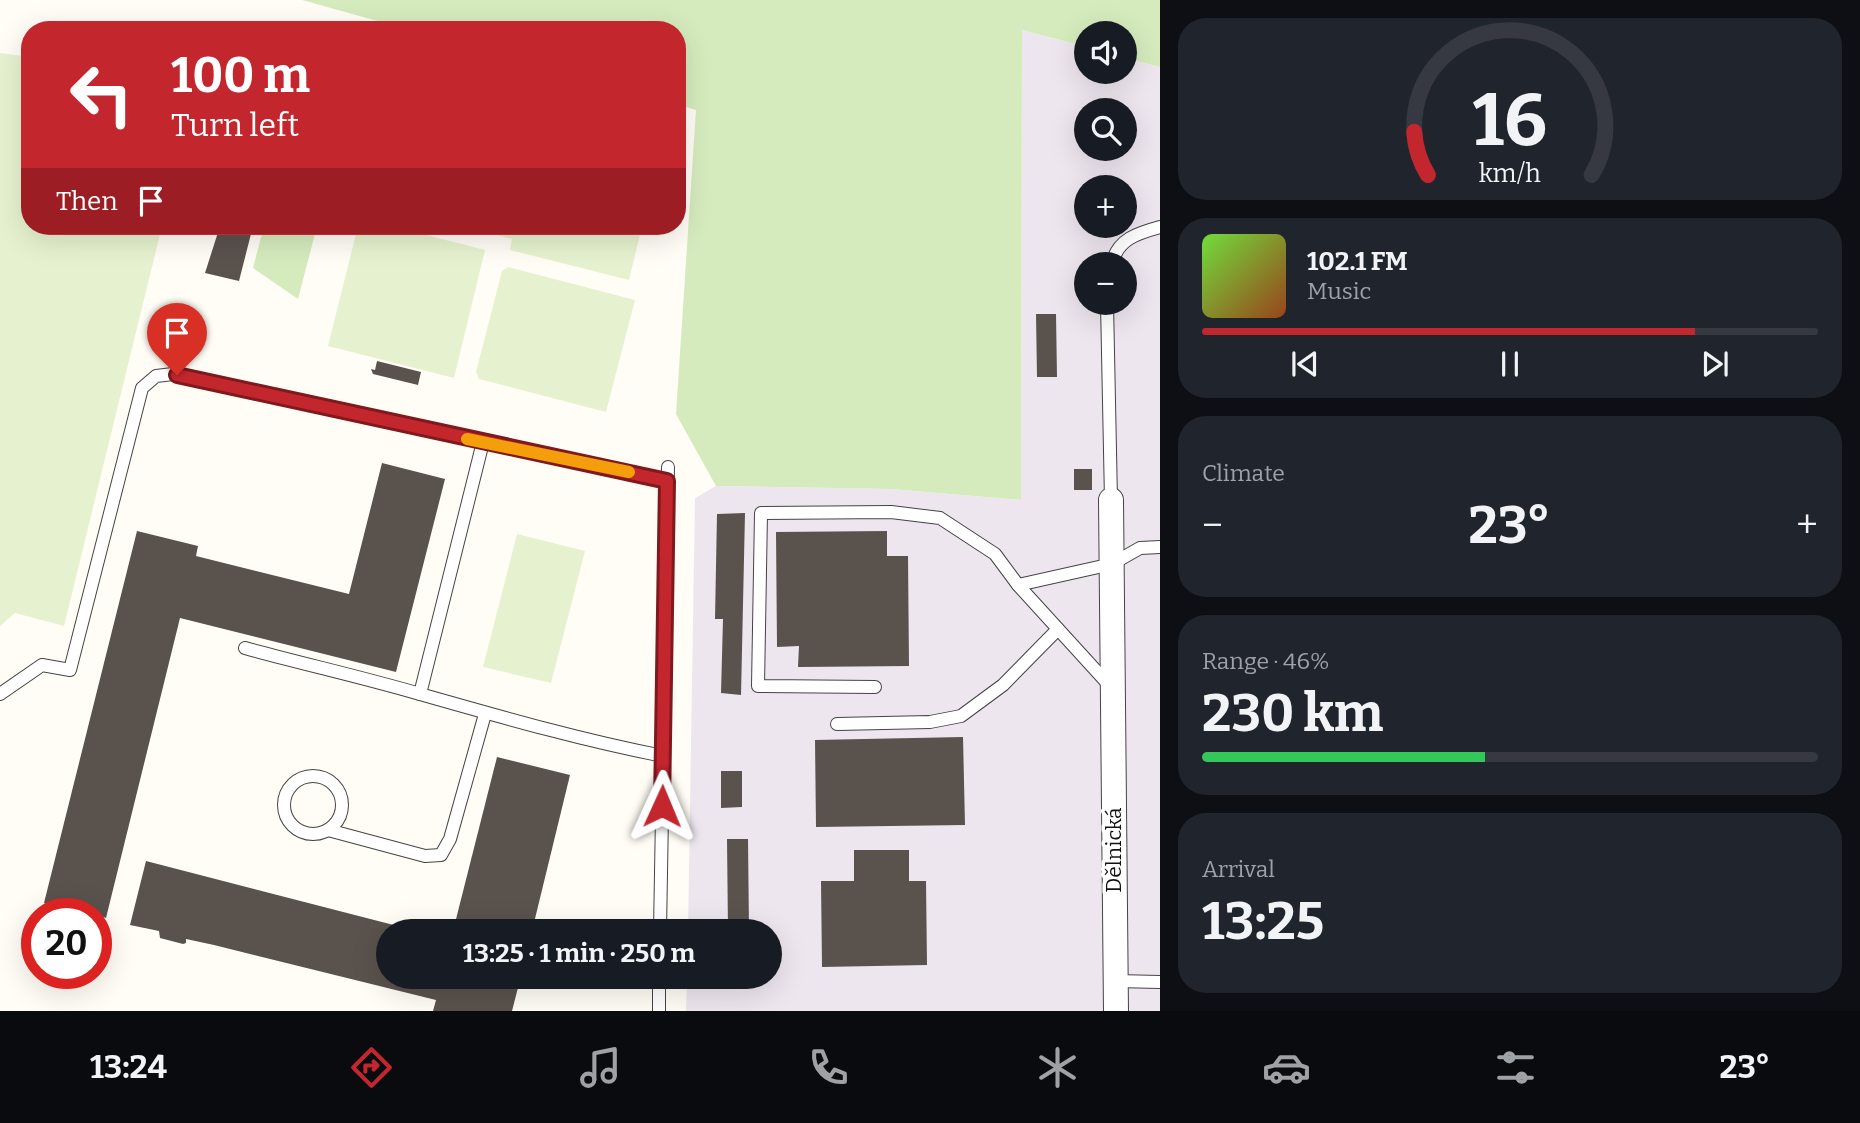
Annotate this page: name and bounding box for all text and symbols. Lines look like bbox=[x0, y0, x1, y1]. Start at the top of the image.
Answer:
map controls bbox=[1074, 21, 1137, 315]
button: sound bbox=[1074, 21, 1137, 84]
text: 100 m bbox=[171, 46, 310, 105]
icon: left bbox=[56, 49, 147, 140]
text: 16 bbox=[1473, 77, 1547, 164]
button: search bbox=[1074, 98, 1137, 161]
text: Turn left bbox=[171, 106, 299, 144]
text: km/h bbox=[1479, 159, 1541, 189]
button: + bbox=[1074, 175, 1137, 238]
icon: arrive bbox=[132, 182, 170, 220]
text: Then bbox=[56, 186, 118, 217]
text: 102.1 FM bbox=[1307, 246, 1408, 277]
button: − bbox=[1074, 252, 1137, 315]
text: Music bbox=[1307, 277, 1371, 305]
pin bbox=[147, 303, 207, 375]
icon: arrive bbox=[158, 314, 196, 352]
icon: previous bbox=[1286, 345, 1324, 383]
icon: pause bbox=[1491, 345, 1529, 383]
icon: next bbox=[1696, 345, 1734, 383]
text: Climate bbox=[1202, 459, 1285, 487]
text: 23° bbox=[1469, 494, 1551, 557]
text: − bbox=[1202, 502, 1223, 548]
text: + bbox=[1796, 502, 1818, 548]
text: Range · 46% bbox=[1202, 647, 1329, 675]
text: 230 km bbox=[1202, 682, 1383, 745]
position arrow bbox=[625, 769, 699, 843]
street label: Dělnická bbox=[1101, 807, 1127, 893]
text: Arrival bbox=[1202, 855, 1275, 883]
text: 13:25 bbox=[1202, 890, 1324, 953]
speed limit sign: 20 bbox=[21, 898, 112, 989]
text: 13:25 · 1 min · 250 m bbox=[463, 938, 695, 969]
icon: directions bbox=[347, 1043, 396, 1092]
icon: music bbox=[576, 1043, 625, 1092]
icon: phone bbox=[804, 1043, 853, 1092]
icon: climate bbox=[1033, 1043, 1082, 1092]
icon: car bbox=[1262, 1043, 1311, 1092]
icon: filters bbox=[1491, 1043, 1540, 1092]
text: 13:24 bbox=[90, 1048, 167, 1086]
text: 23° bbox=[1719, 1048, 1770, 1086]

